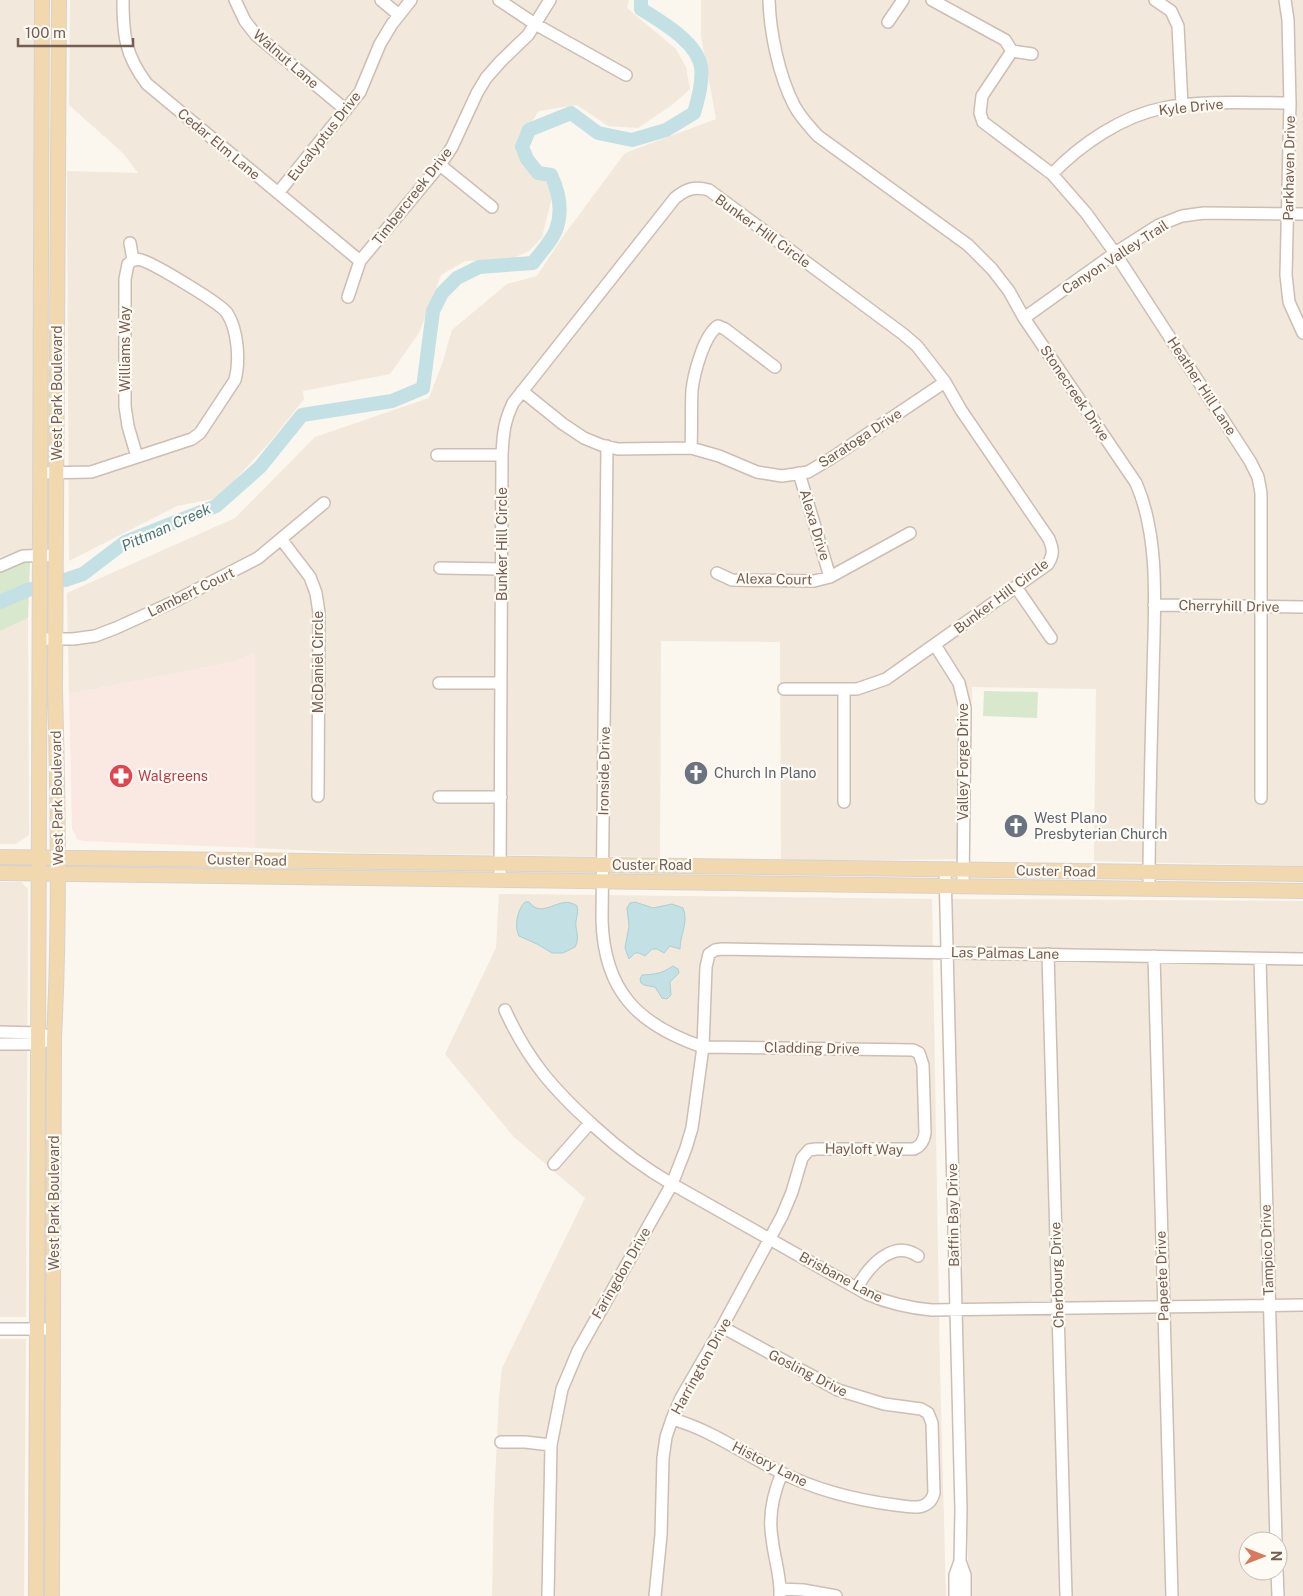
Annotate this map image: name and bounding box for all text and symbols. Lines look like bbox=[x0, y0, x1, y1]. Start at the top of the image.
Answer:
scale bar bbox=[18, 15, 132, 47]
text: 100 m bbox=[25, 24, 66, 41]
street label: Walnut Lane bbox=[250, 26, 322, 92]
street label: Eucalyptus Drive bbox=[284, 88, 364, 184]
street label: Kyle Drive bbox=[1158, 96, 1224, 118]
street label: Cedar Elm Lane bbox=[175, 105, 263, 183]
street label: Parkhaven Drive bbox=[1280, 115, 1298, 221]
street label: Timbercreek Drive bbox=[369, 144, 455, 248]
street label: Bunker Hill Circle bbox=[712, 191, 814, 271]
street label: Canyon Valley Trail bbox=[1059, 217, 1171, 297]
street label: Williams Way bbox=[117, 305, 133, 392]
street label: West Park Boulevard bbox=[49, 325, 65, 461]
street label: Heather Hill Lane bbox=[1164, 334, 1240, 438]
street label: Stonecreek Drive bbox=[1037, 342, 1113, 444]
street label: Saratoga Drive bbox=[815, 405, 905, 471]
street label: Bunker Hill Circle bbox=[494, 487, 510, 601]
street label: Alexa Drive bbox=[797, 487, 833, 563]
water label: Pittman Creek bbox=[119, 499, 214, 554]
street label: Bunker Hill Circle bbox=[951, 555, 1051, 637]
street label: Lambert Court bbox=[145, 564, 237, 620]
street label: Alexa Court bbox=[736, 570, 812, 588]
street label: Cherryhill Drive bbox=[1178, 597, 1280, 615]
street label: McDaniel Circle bbox=[310, 611, 326, 713]
street label: Valley Forge Drive bbox=[955, 703, 971, 821]
street label: Ironside Drive bbox=[595, 726, 613, 816]
street label: West Park Boulevard bbox=[48, 730, 66, 866]
church icon: Church In Plano bbox=[683, 760, 709, 786]
pharmacy icon: Walgreens bbox=[108, 763, 134, 789]
place label: Church In Plano bbox=[714, 765, 817, 781]
place label: Walgreens bbox=[138, 768, 208, 784]
place label: West Plano Presbyterian Church bbox=[1034, 810, 1167, 842]
church icon: West Plano Presbyterian Church bbox=[1003, 813, 1029, 839]
street label: Custer Road bbox=[207, 851, 287, 869]
street label: Custer Road bbox=[612, 857, 692, 873]
street label: Custer Road bbox=[1016, 862, 1096, 880]
street label: Las Palmas Lane bbox=[951, 944, 1059, 962]
street label: Cladding Drive bbox=[764, 1039, 860, 1057]
street label: West Park Boulevard bbox=[46, 1135, 62, 1271]
street label: Hayloft Way bbox=[825, 1140, 904, 1158]
street label: Baffin Bay Drive bbox=[944, 1163, 962, 1267]
street label: Tampico Drive bbox=[1257, 1204, 1277, 1296]
street label: Cherbourg Drive bbox=[1047, 1221, 1067, 1328]
street label: Faringdon Drive bbox=[588, 1224, 654, 1321]
street label: Papeete Drive bbox=[1152, 1230, 1172, 1321]
street label: Brisbane Lane bbox=[796, 1248, 886, 1306]
street label: Harrington Drive bbox=[668, 1315, 734, 1417]
street label: Gosling Drive bbox=[766, 1346, 850, 1400]
street label: History Lane bbox=[730, 1438, 810, 1490]
north arrow bbox=[1238, 1531, 1288, 1581]
text: N bbox=[1268, 1551, 1284, 1561]

